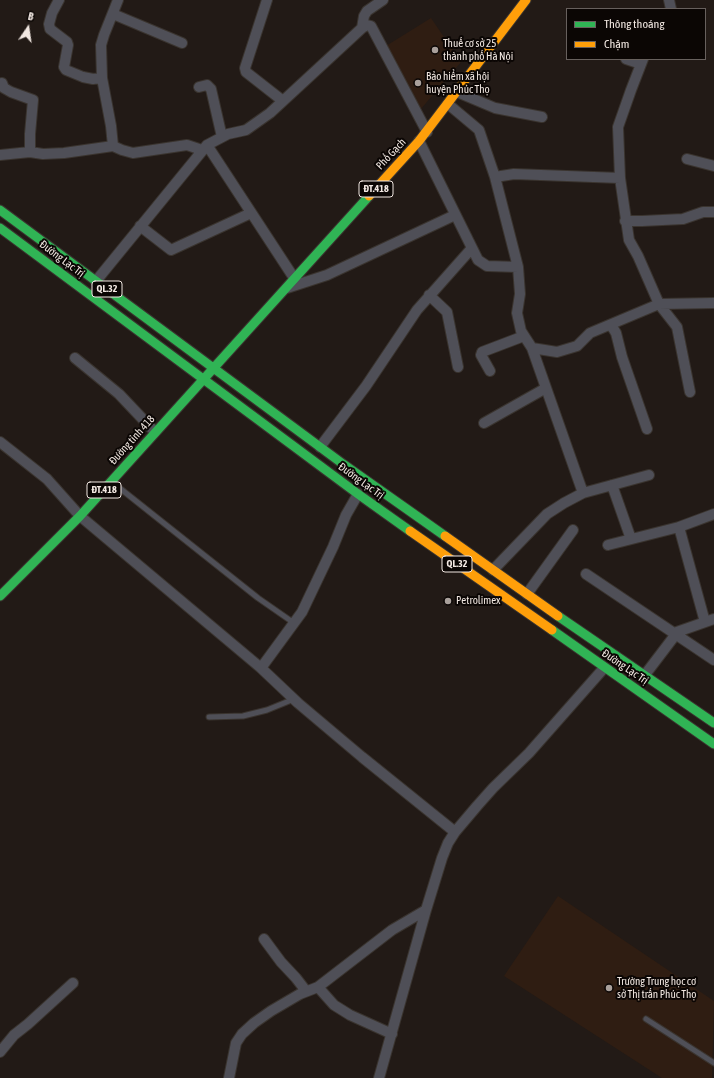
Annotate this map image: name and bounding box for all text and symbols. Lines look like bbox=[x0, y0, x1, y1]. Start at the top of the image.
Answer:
north arrow bbox=[8, 8, 48, 48]
legend bbox=[566, 8, 706, 60]
text: B bbox=[27, 10, 35, 23]
text: Thông thoáng bbox=[604, 17, 665, 31]
place label: Thuế cơ sở 25 thành phố Hà Nội bbox=[443, 37, 513, 63]
text: Chậm bbox=[604, 37, 629, 51]
marker: Thuế cơ sở 25 thành phố Hà Nội bbox=[430, 45, 440, 55]
place label: Bảo hiểm xã hội huyện Phúc Thọ bbox=[426, 70, 490, 96]
marker: Bảo hiểm xã hội huyện Phúc Thọ bbox=[413, 78, 423, 88]
street label: Phố Gạch bbox=[373, 136, 409, 172]
road number: ĐT.418 bbox=[359, 181, 393, 197]
street label: Đường Lạc Trị bbox=[37, 238, 87, 280]
road number: QL.32 bbox=[92, 281, 122, 297]
street label: Đường tỉnh 418 bbox=[106, 413, 158, 467]
street label: Đường Lạc Trị bbox=[336, 460, 386, 502]
road number: ĐT.418 bbox=[87, 482, 121, 498]
road number: QL.32 bbox=[442, 556, 472, 572]
place label: Petrolimex bbox=[456, 594, 501, 608]
marker: Petrolimex bbox=[443, 596, 453, 606]
street label: Đường Lạc Trị bbox=[599, 647, 651, 687]
place label: Trường Trung học cơ sở Thị trấn Phúc Thọ bbox=[617, 975, 696, 1001]
marker: Trường Trung học cơ sở Thị trấn Phúc Thọ bbox=[604, 983, 614, 993]

